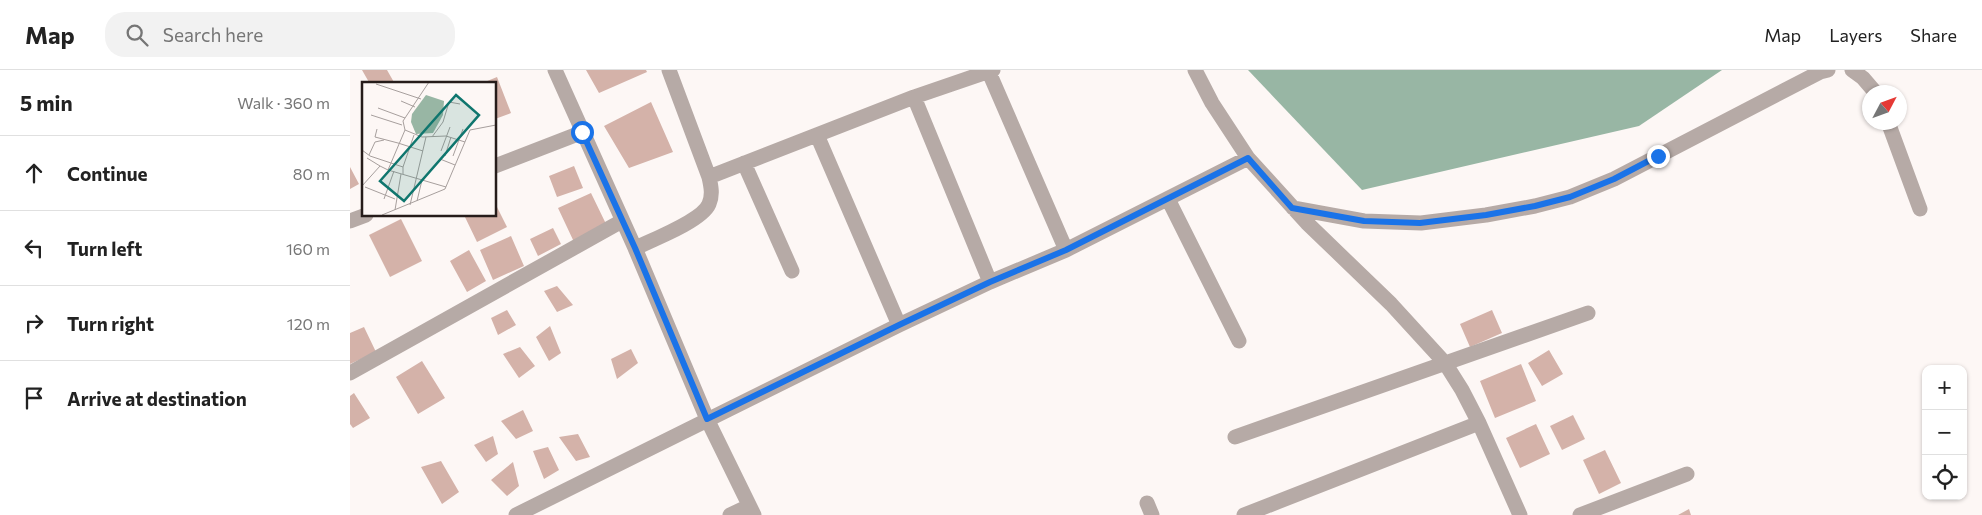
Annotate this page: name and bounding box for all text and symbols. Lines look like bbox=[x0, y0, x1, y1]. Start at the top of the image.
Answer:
search box bbox=[105, 12, 455, 57]
text: Map bbox=[25, 20, 75, 49]
icon: search bbox=[123, 21, 151, 49]
text: Search here bbox=[163, 23, 263, 46]
text: Map bbox=[1764, 24, 1801, 46]
text: Layers bbox=[1829, 24, 1882, 46]
text: Share bbox=[1910, 24, 1957, 46]
inset map bbox=[362, 82, 496, 216]
north arrow bbox=[1862, 85, 1907, 130]
text: 5 min bbox=[20, 90, 73, 115]
text: Walk · 360 m bbox=[237, 93, 330, 112]
route start bbox=[571, 121, 594, 144]
route end bbox=[1647, 145, 1670, 168]
icon: ahead bbox=[20, 159, 48, 187]
text: Continue bbox=[67, 162, 147, 185]
text: 80 m bbox=[293, 164, 330, 183]
icon: left bbox=[20, 234, 48, 262]
text: Turn left bbox=[67, 237, 142, 260]
text: 160 m bbox=[286, 239, 330, 258]
icon: right bbox=[20, 309, 48, 337]
text: Turn right bbox=[67, 312, 154, 335]
text: 120 m bbox=[287, 314, 330, 333]
map controls bbox=[1922, 365, 1967, 500]
button: + bbox=[1922, 365, 1967, 410]
icon: arrive bbox=[20, 384, 48, 412]
text: Arrive at destination bbox=[67, 387, 247, 410]
button: − bbox=[1922, 410, 1967, 455]
button: locate bbox=[1922, 455, 1967, 500]

